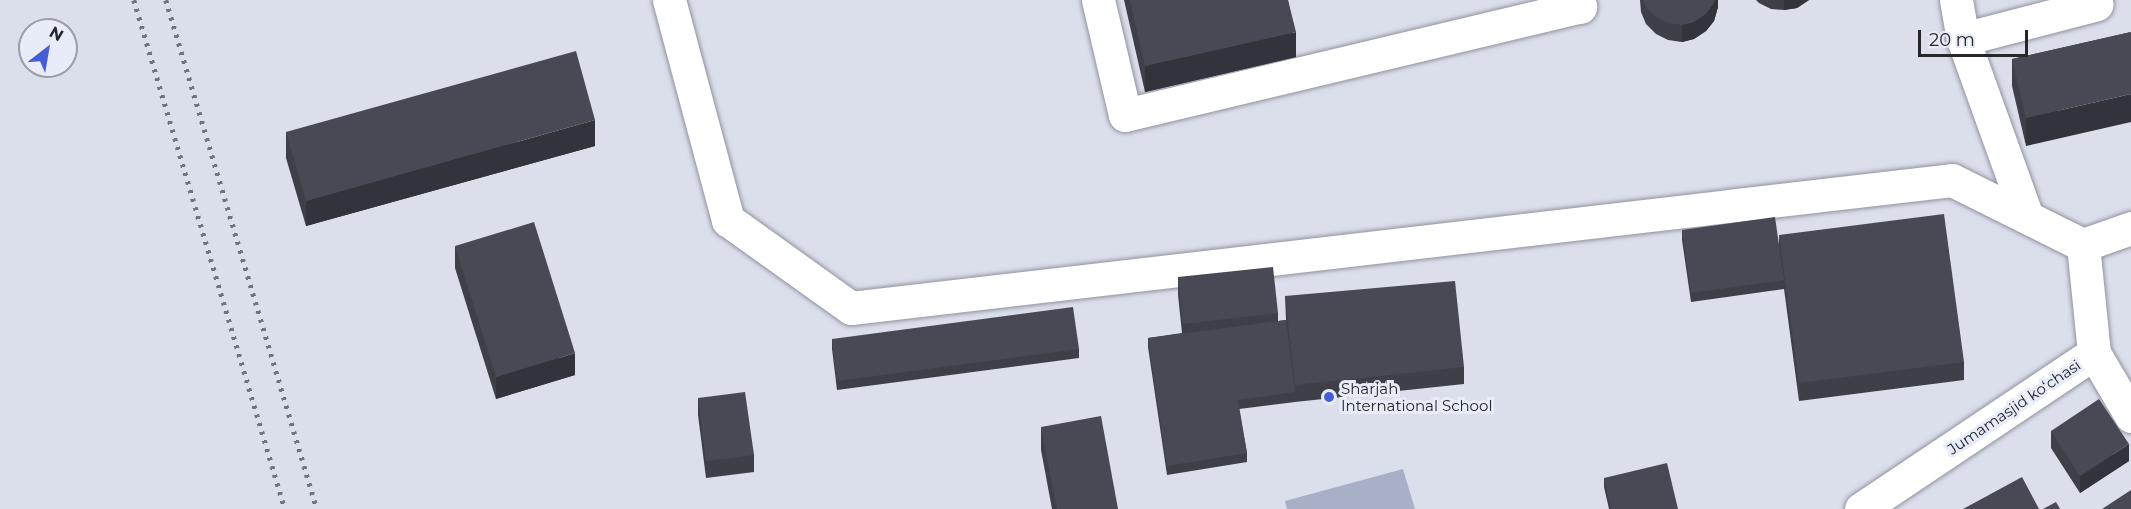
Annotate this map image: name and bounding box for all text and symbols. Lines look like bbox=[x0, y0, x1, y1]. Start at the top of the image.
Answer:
north arrow bbox=[18, 18, 78, 78]
scale bar bbox=[1921, 18, 2030, 56]
text: N bbox=[46, 22, 67, 45]
text: 20 m bbox=[1929, 29, 1975, 51]
street label: Jumamasjid koʻchasi bbox=[1944, 356, 2084, 458]
place label: Sharjah International School bbox=[1341, 379, 1492, 414]
marker: Sharjah International School bbox=[1322, 390, 1336, 404]

